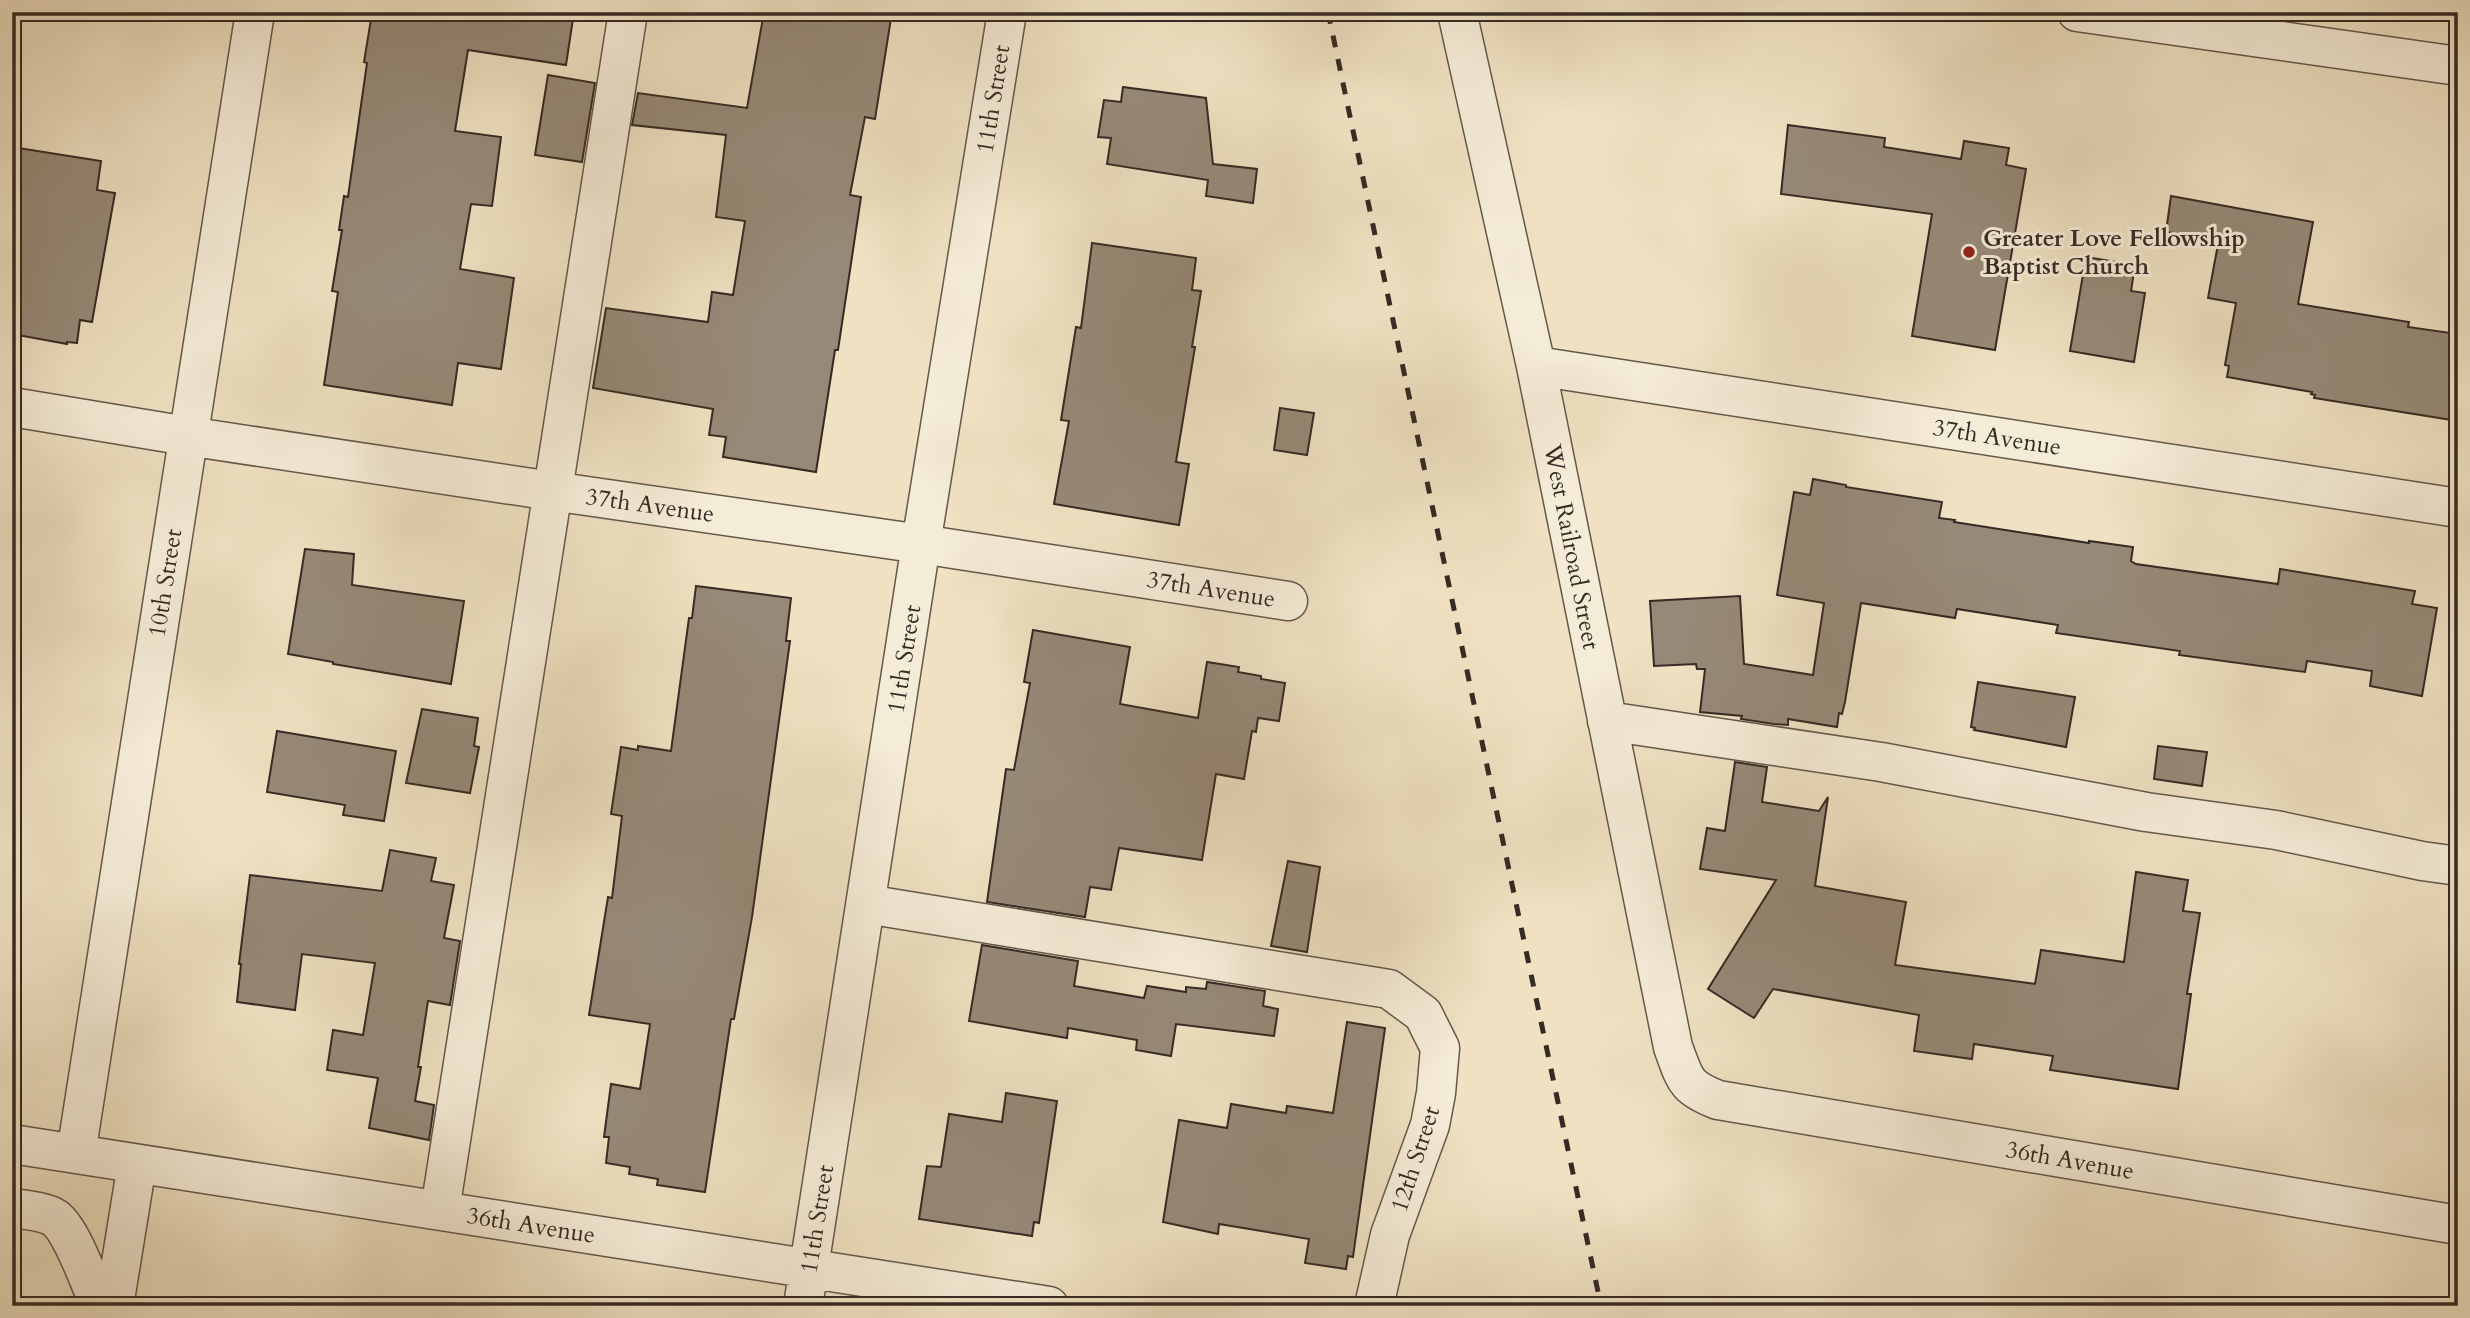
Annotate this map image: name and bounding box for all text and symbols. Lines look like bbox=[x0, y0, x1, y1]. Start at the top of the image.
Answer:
street label: 11th Street bbox=[969, 42, 1018, 156]
place label: Greater Love Fellowship Baptist Church bbox=[1983, 222, 2245, 283]
marker: Greater Love Fellowship Baptist Church bbox=[1961, 244, 1977, 260]
street label: 37th Avenue bbox=[1930, 411, 2064, 464]
street label: West Railroad Street bbox=[1535, 441, 1608, 653]
street label: 37th Avenue bbox=[583, 480, 716, 531]
street label: 10th Street bbox=[141, 526, 190, 640]
street label: 37th Avenue bbox=[1144, 563, 1278, 616]
street label: 11th Street bbox=[880, 602, 929, 716]
street label: 12th Street bbox=[1383, 1102, 1448, 1216]
street label: 36th Avenue bbox=[2003, 1133, 2137, 1188]
street label: 11th Street bbox=[793, 1162, 842, 1276]
street label: 36th Avenue bbox=[464, 1199, 598, 1252]

